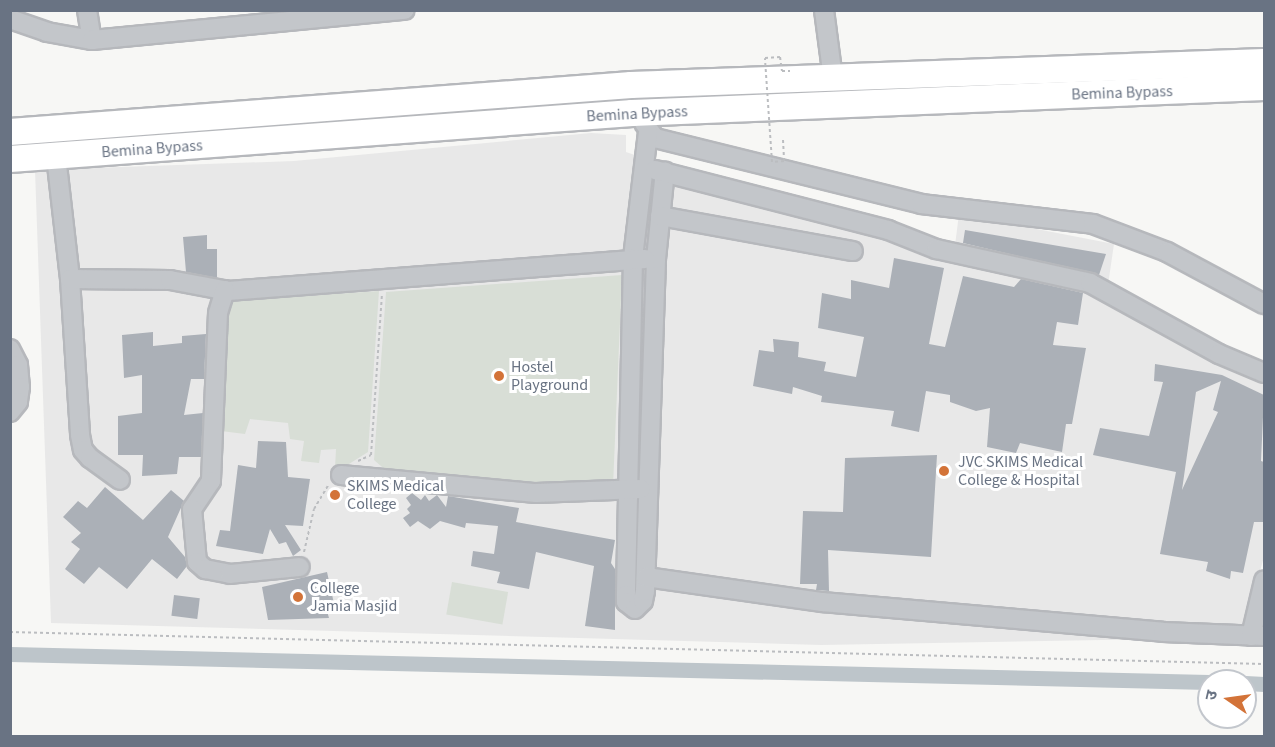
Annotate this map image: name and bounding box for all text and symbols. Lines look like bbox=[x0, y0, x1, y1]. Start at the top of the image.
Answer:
street label: Bemina Bypass bbox=[1071, 82, 1173, 104]
street label: Bemina Bypass bbox=[586, 102, 688, 126]
street label: Bemina Bypass bbox=[101, 136, 203, 162]
place label: Hostel Playground bbox=[511, 357, 588, 395]
marker: Hostel Playground bbox=[492, 369, 506, 383]
place label: JVC SKIMS Medical College & Hospital bbox=[958, 452, 1083, 490]
marker: JVC SKIMS Medical College & Hospital bbox=[935, 462, 953, 480]
place label: SKIMS Medical College bbox=[347, 476, 444, 514]
marker: SKIMS Medical College bbox=[328, 488, 342, 502]
place label: College Jamia Masjid bbox=[310, 578, 397, 616]
marker: College Jamia Masjid bbox=[291, 590, 305, 604]
north arrow bbox=[1197, 669, 1257, 729]
text: उ bbox=[1200, 688, 1223, 702]

